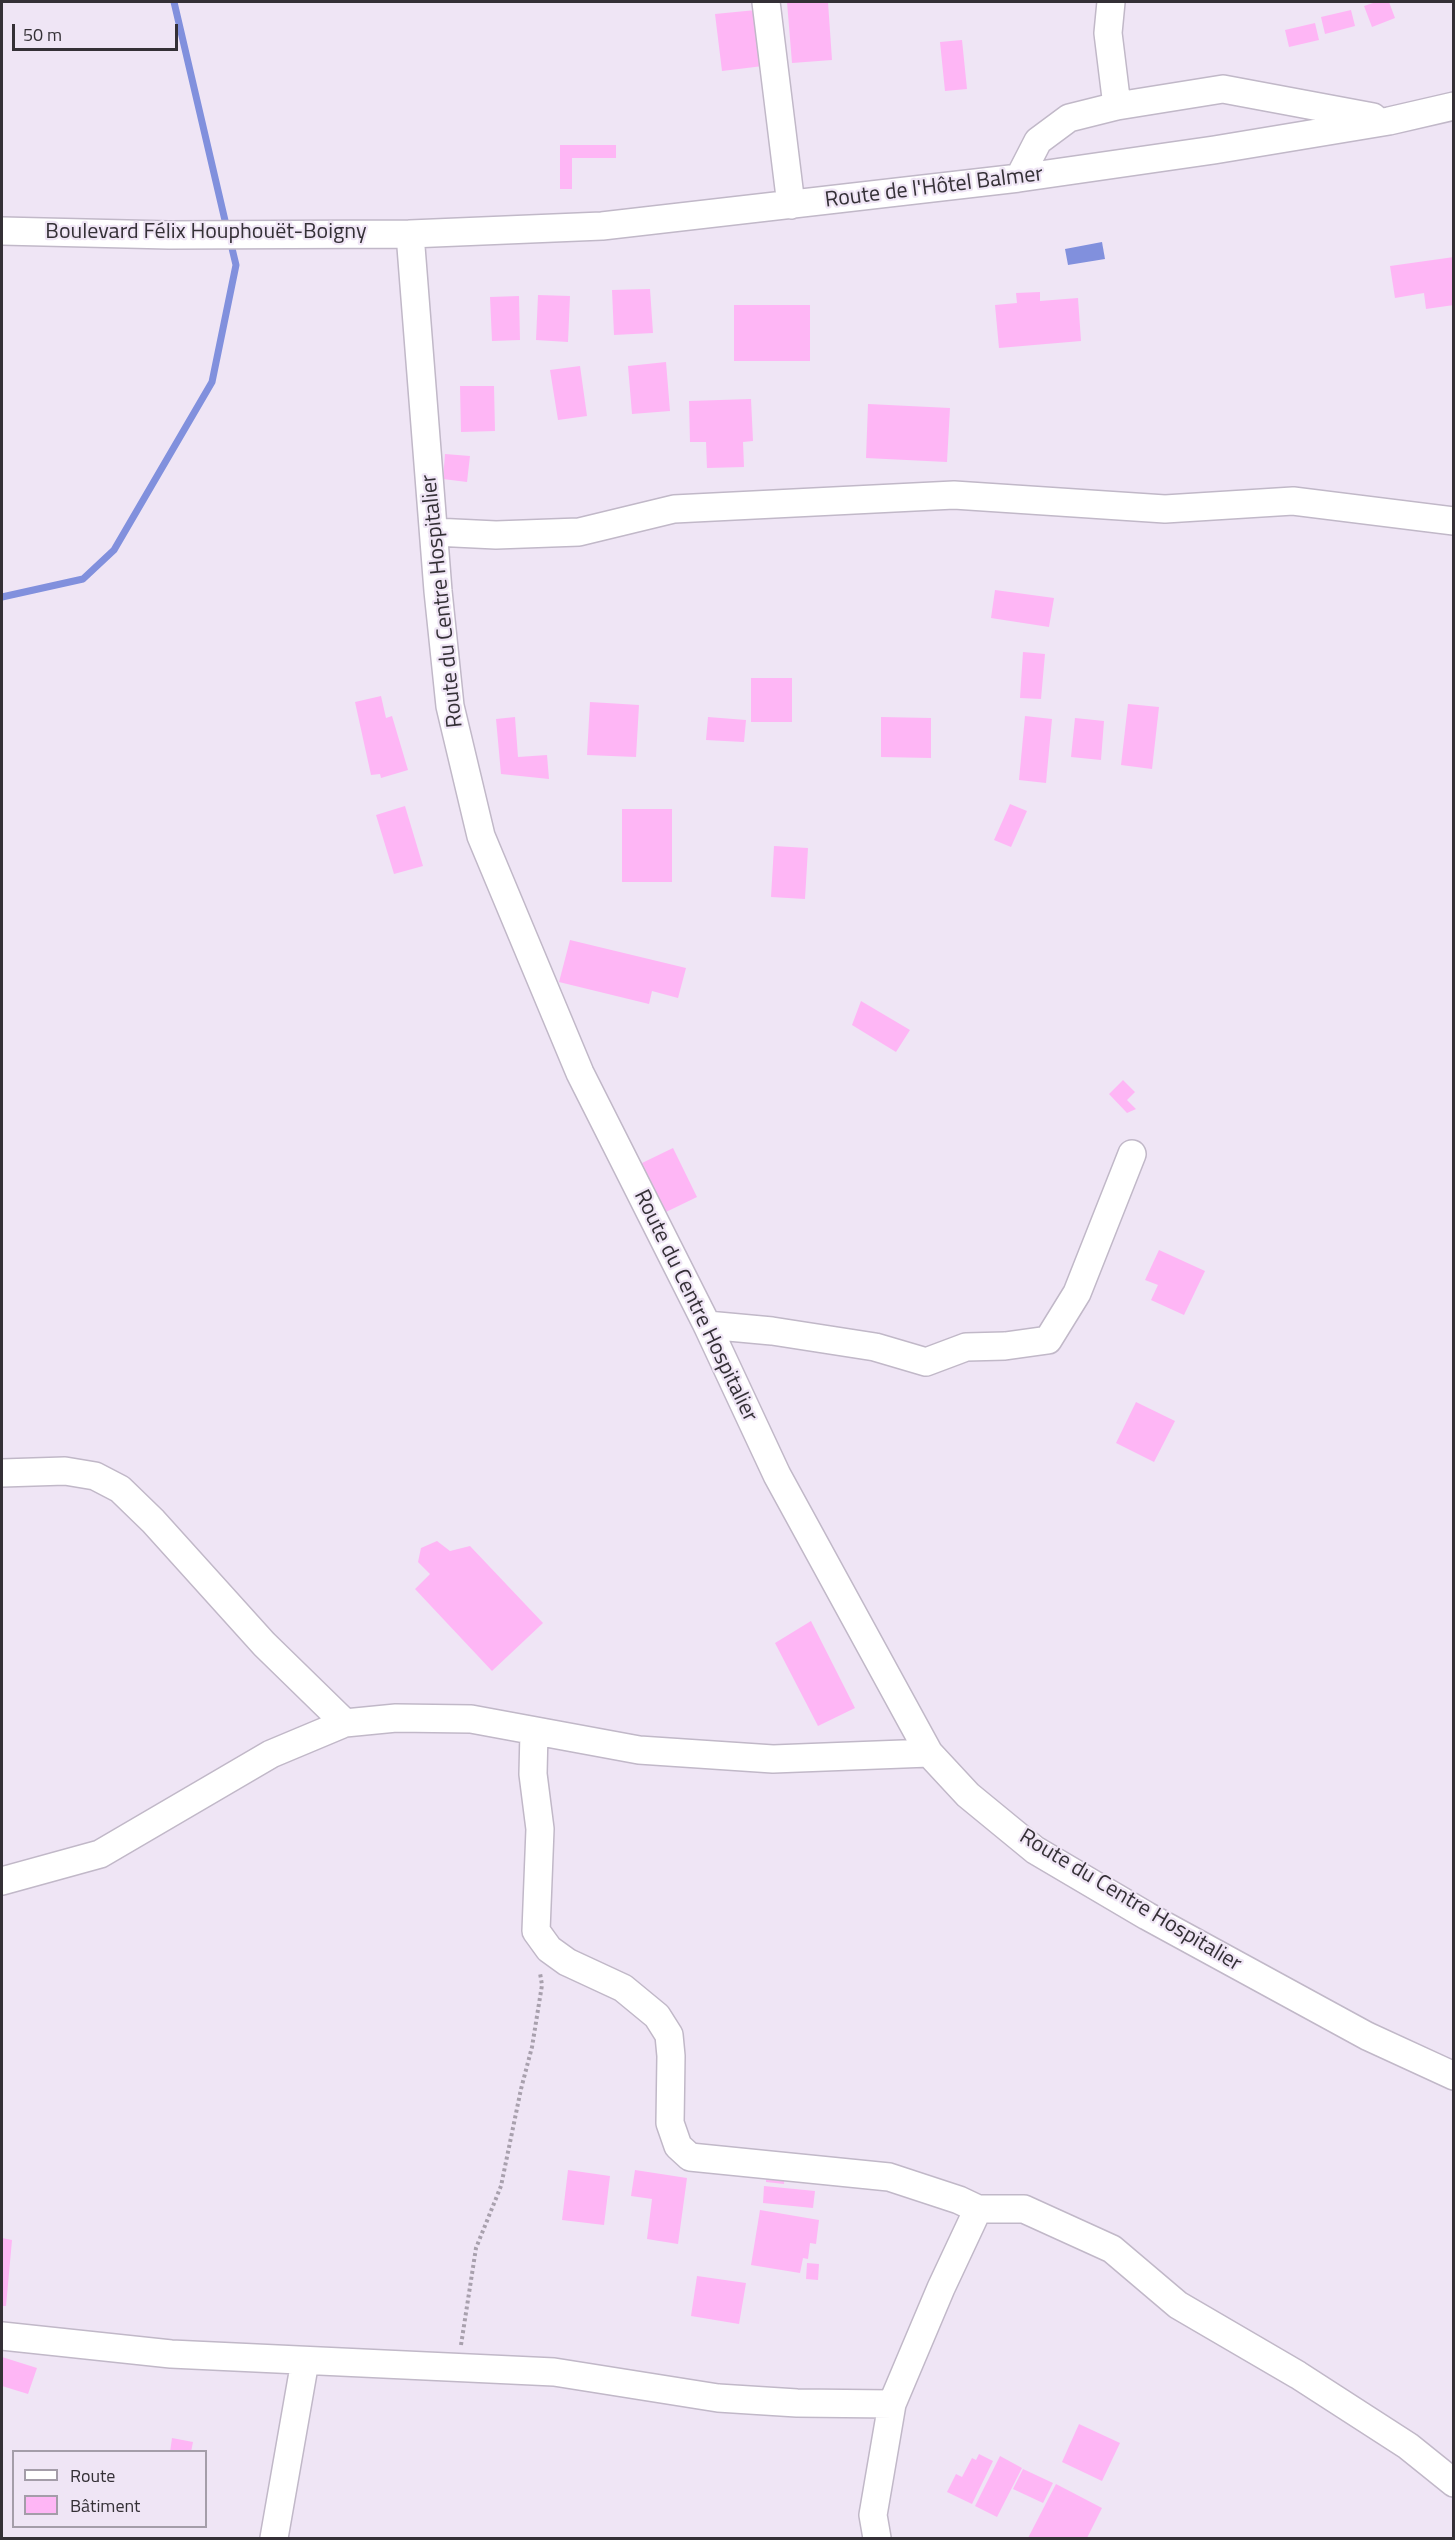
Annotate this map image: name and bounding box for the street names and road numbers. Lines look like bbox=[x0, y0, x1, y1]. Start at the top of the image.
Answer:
street label: Route de l'Hôtel Balmer bbox=[824, 162, 1044, 214]
street label: Boulevard Félix Houphouët-Boigny bbox=[45, 220, 367, 246]
street label: Route du Centre Hospitalier bbox=[417, 473, 469, 729]
street label: Route du Centre Hospitalier bbox=[627, 1186, 763, 1426]
street label: Route du Centre Hospitalier bbox=[1014, 1824, 1246, 1978]

